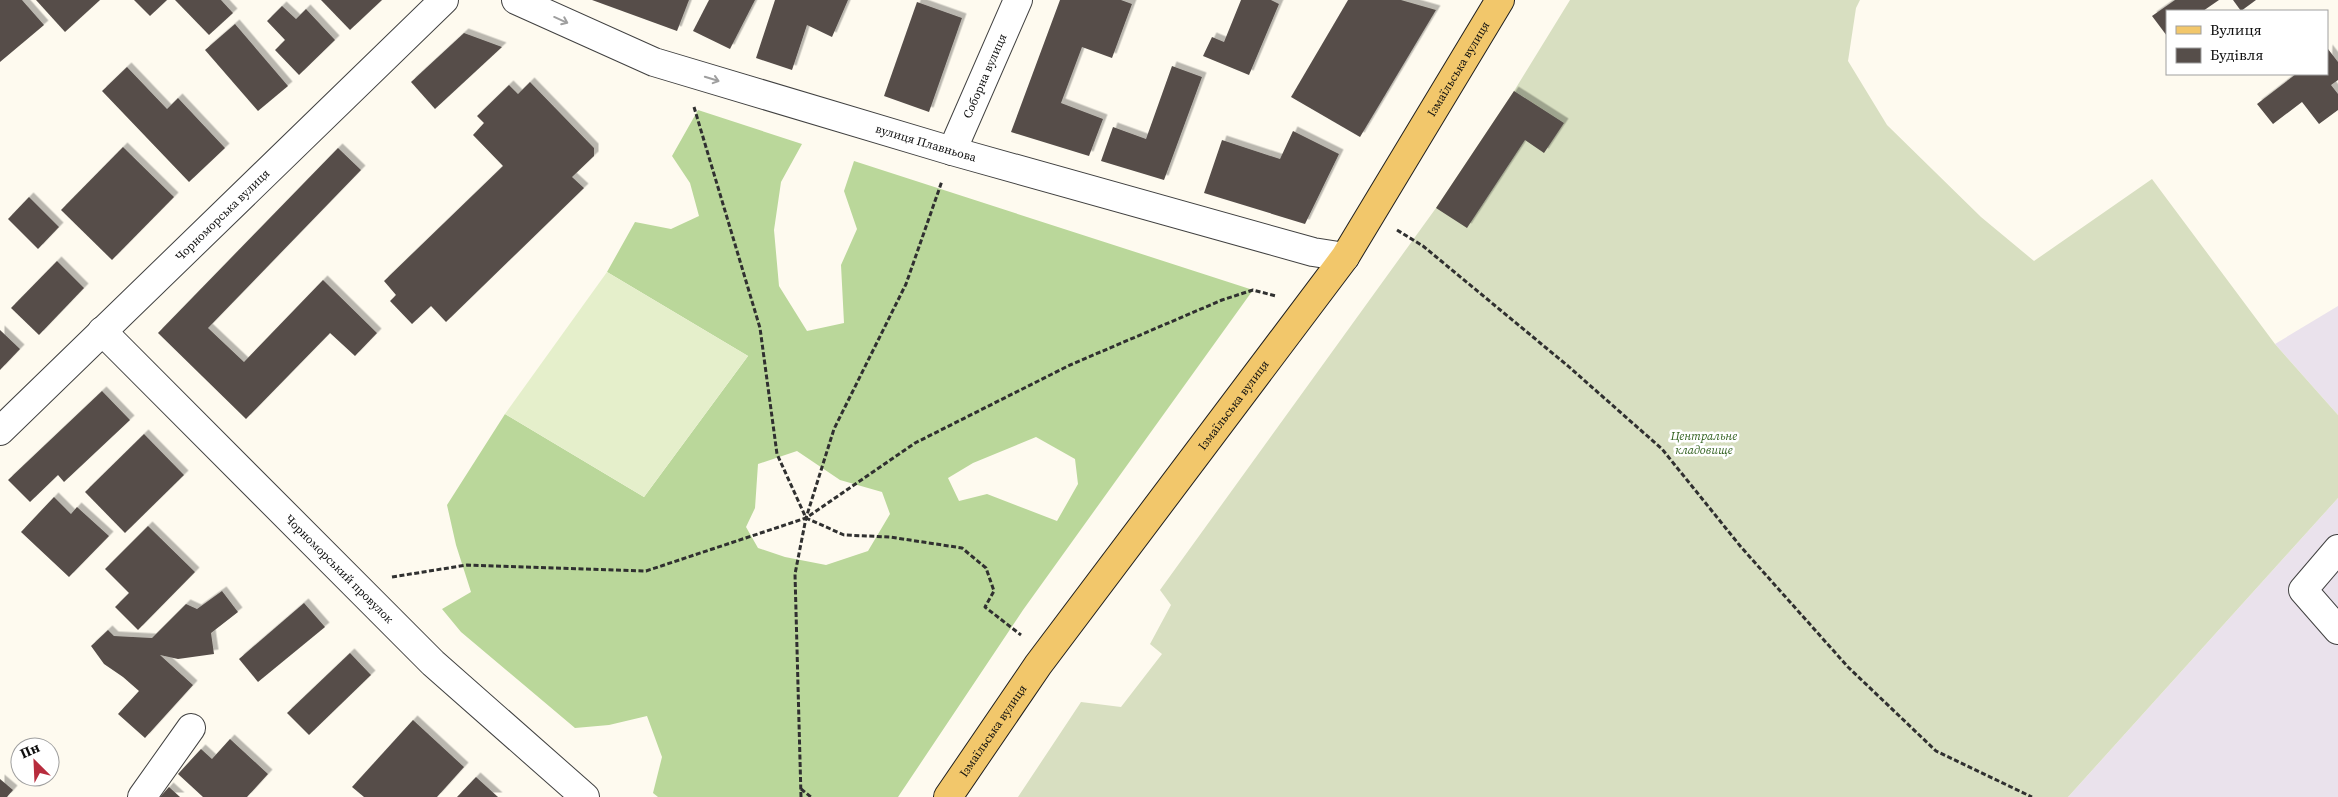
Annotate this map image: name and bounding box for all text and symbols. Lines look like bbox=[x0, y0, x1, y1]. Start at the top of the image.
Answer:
legend bbox=[2166, 10, 2328, 75]
one-way arrow bbox=[553, 16, 568, 25]
street label: Ізмаїльська вулиця bbox=[1424, 18, 1493, 120]
text: Вулиця bbox=[2210, 19, 2262, 40]
street label: Соборна вулиця bbox=[959, 31, 1010, 121]
text: Будівля bbox=[2210, 44, 2263, 65]
one-way arrow bbox=[703, 75, 719, 85]
street label: вулиця Плавньова bbox=[874, 121, 979, 166]
street label: Чорноморська вулиця bbox=[172, 166, 273, 265]
street label: Ізмаїльська вулиця bbox=[1194, 357, 1273, 453]
park label: Центральне кладовище bbox=[1670, 428, 1737, 458]
street label: Чорноморський провулок bbox=[281, 511, 397, 627]
street label: Ізмаїльська вулиця bbox=[956, 681, 1030, 780]
north arrow bbox=[10, 737, 60, 787]
text: Пн bbox=[17, 737, 43, 763]

